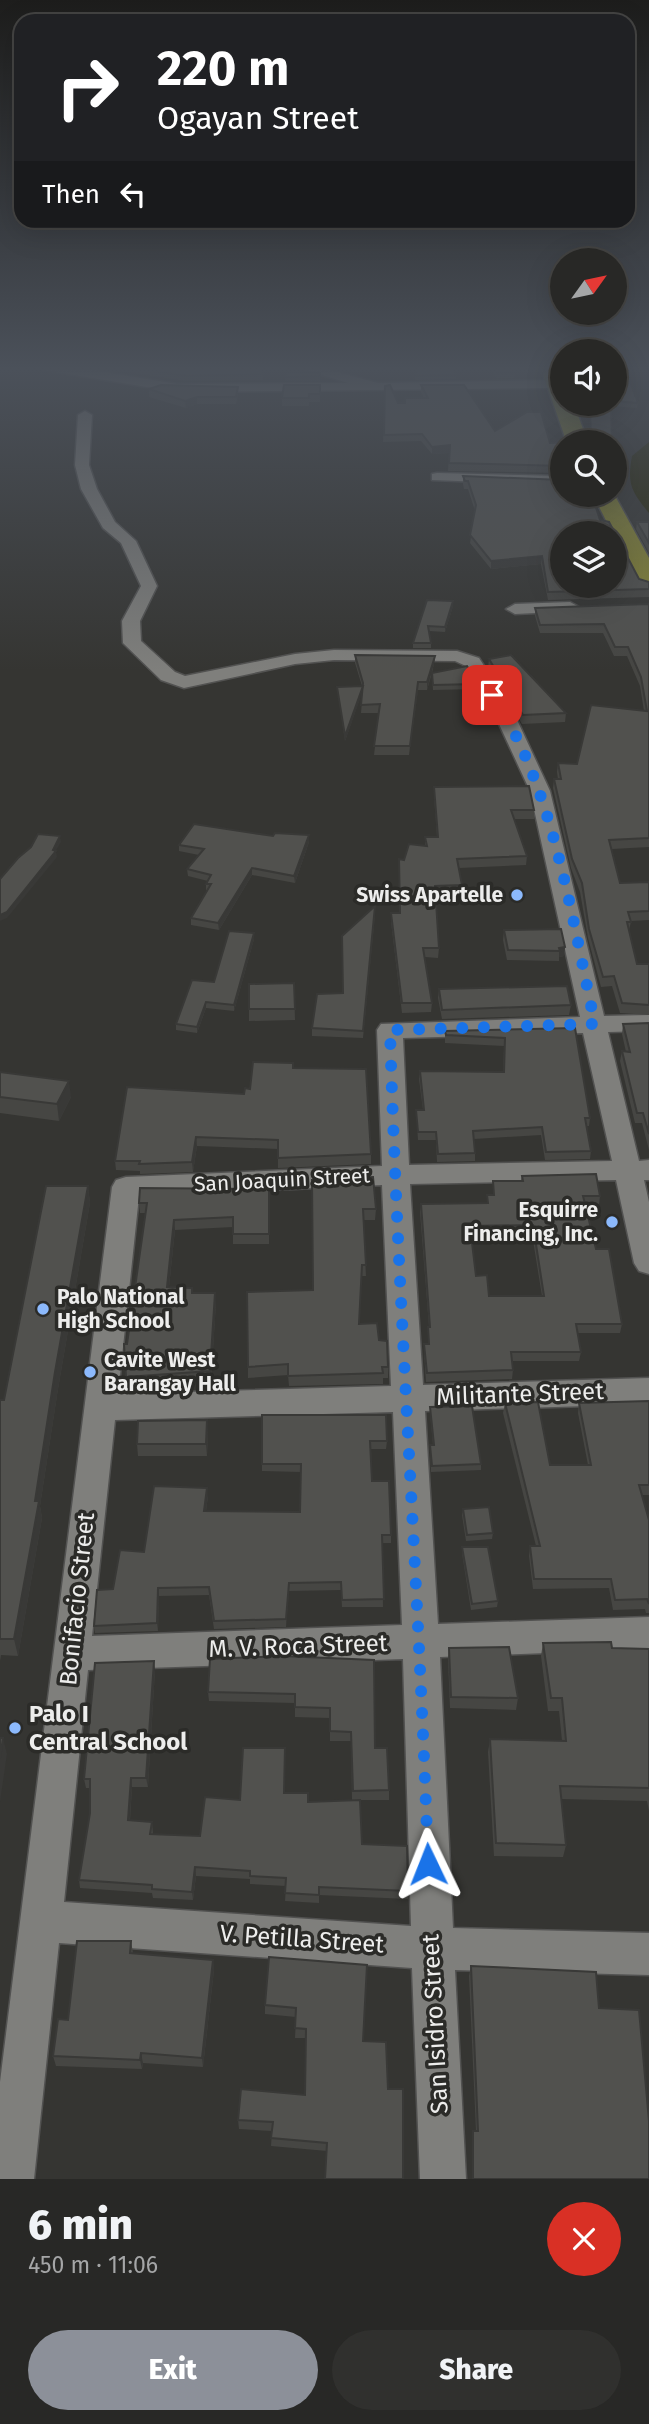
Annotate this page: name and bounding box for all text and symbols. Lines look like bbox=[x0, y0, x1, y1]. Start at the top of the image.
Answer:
text: 220 m bbox=[157, 39, 289, 98]
icon: right bbox=[42, 42, 133, 133]
text: Ogayan Street bbox=[157, 99, 359, 137]
icon: left bbox=[114, 175, 152, 213]
text: Then bbox=[42, 179, 100, 210]
north arrow bbox=[550, 248, 626, 326]
map controls bbox=[550, 248, 627, 598]
button: sound bbox=[550, 339, 627, 416]
button: search bbox=[550, 430, 627, 507]
button: layers bbox=[550, 521, 627, 598]
pin bbox=[462, 665, 522, 725]
icon: arrive bbox=[473, 676, 511, 714]
place label: Swiss Apartelle bbox=[356, 882, 503, 908]
marker: Swiss Apartelle bbox=[509, 887, 525, 903]
street label: San Joaquin Street bbox=[193, 1162, 371, 1198]
place label: Esquirre Financing, Inc. bbox=[463, 1197, 598, 1247]
marker: Esquirre Financing, Inc. bbox=[604, 1214, 620, 1230]
place label: Palo National High School bbox=[57, 1284, 185, 1334]
marker: Palo National High School bbox=[35, 1301, 51, 1317]
place label: Cavite West Barangay Hall bbox=[104, 1347, 236, 1397]
marker: Cavite West Barangay Hall bbox=[82, 1364, 98, 1380]
street label: Militante Street bbox=[436, 1377, 605, 1411]
street label: Bonifacio Street bbox=[54, 1511, 100, 1687]
street label: M. V. Roca Street bbox=[208, 1629, 388, 1663]
place label: Palo I Central School bbox=[29, 1700, 188, 1756]
marker: Palo I Central School bbox=[7, 1720, 23, 1736]
position arrow bbox=[391, 1827, 465, 1901]
street label: V. Petilla Street bbox=[219, 1919, 385, 1959]
street label: San Isidro Street bbox=[416, 1933, 454, 2115]
text: 6 min bbox=[28, 2200, 133, 2250]
button: close bbox=[547, 2202, 621, 2276]
text: 450 m · 11:06 bbox=[28, 2251, 158, 2279]
button: Exit bbox=[28, 2330, 318, 2410]
button: Share bbox=[332, 2330, 621, 2410]

